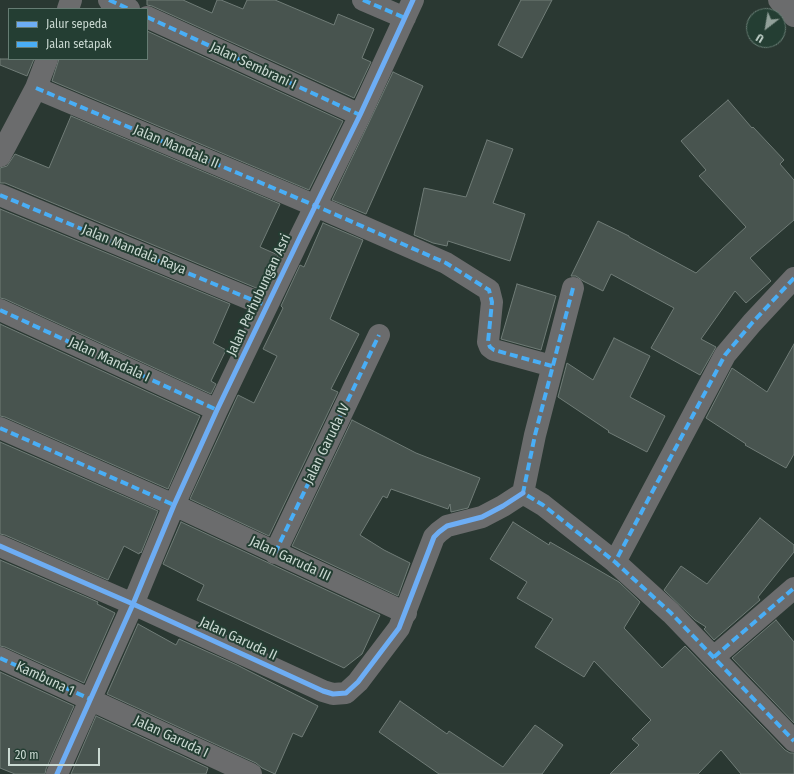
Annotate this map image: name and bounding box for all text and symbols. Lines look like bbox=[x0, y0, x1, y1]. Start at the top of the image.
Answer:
legend bbox=[8, 8, 148, 60]
north arrow bbox=[746, 8, 786, 48]
text: Jalur sepeda bbox=[46, 17, 107, 31]
text: U bbox=[754, 31, 766, 45]
text: Jalan setapak bbox=[46, 37, 112, 51]
street label: Jalan Sembrani I bbox=[207, 39, 299, 93]
street label: Jalan Mandala II bbox=[131, 121, 221, 173]
street label: Jalan Mandala Raya bbox=[79, 221, 189, 279]
street label: Jalan Perhubungan Asri bbox=[223, 231, 295, 359]
street label: Jalan Mandala I bbox=[66, 334, 152, 386]
street label: Jalan Garuda IV bbox=[300, 401, 354, 487]
street label: Jalan Garuda III bbox=[247, 533, 333, 585]
street label: Jalan Garuda II bbox=[196, 614, 280, 664]
street label: Kambuna 1 bbox=[13, 658, 77, 700]
street label: Jalan Garuda I bbox=[131, 712, 211, 762]
scale bar bbox=[10, 740, 102, 766]
text: 20 m bbox=[15, 748, 39, 762]

